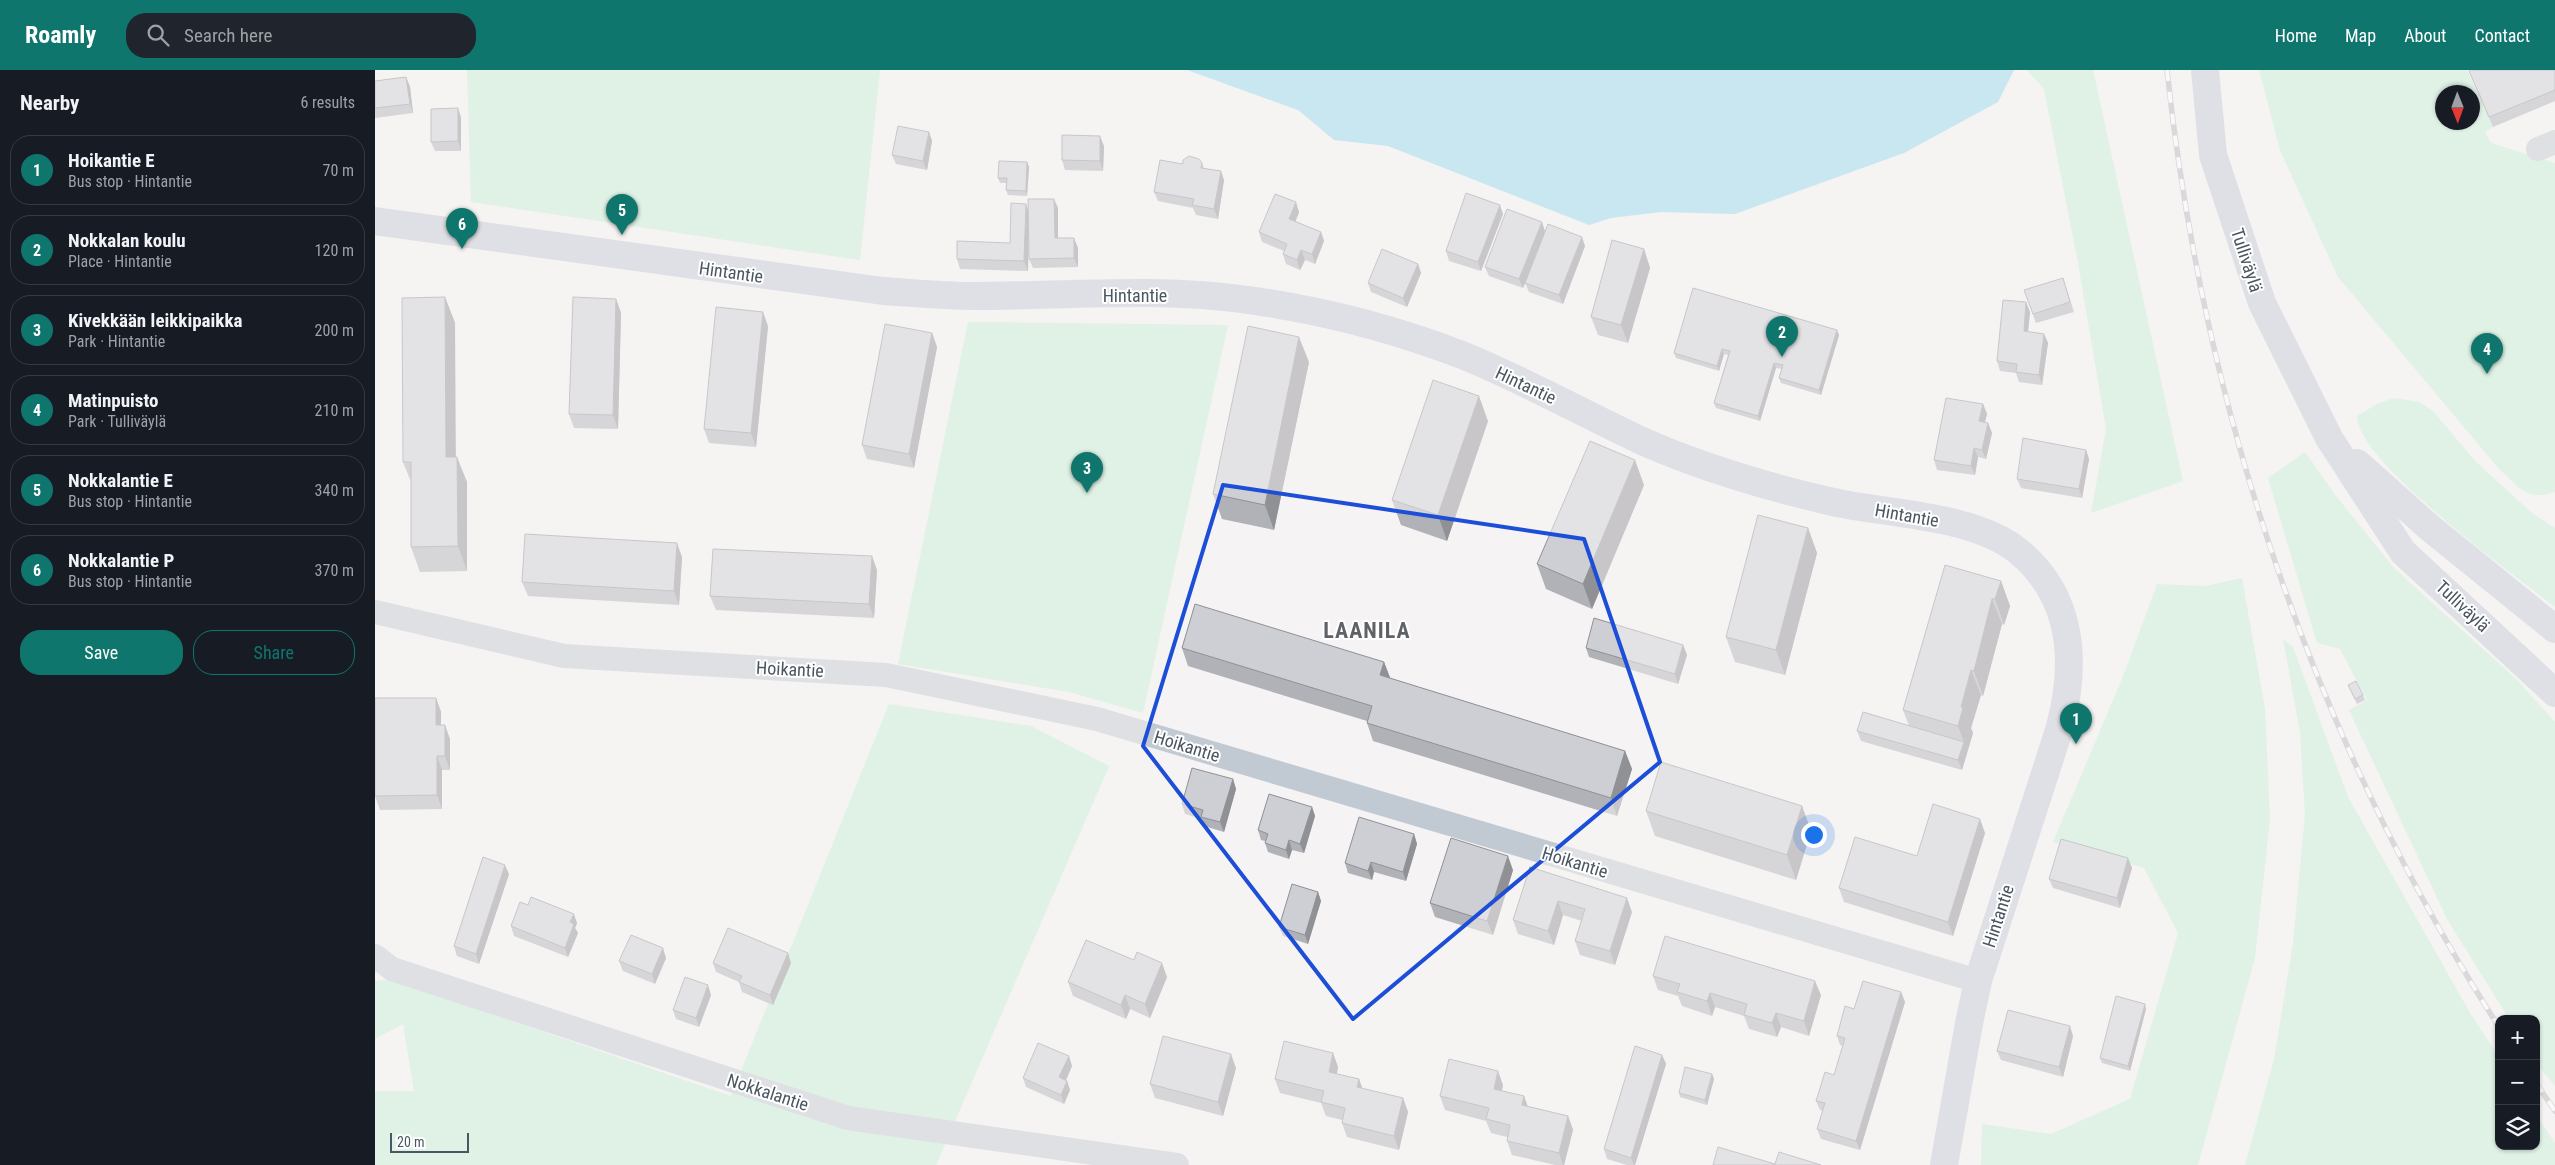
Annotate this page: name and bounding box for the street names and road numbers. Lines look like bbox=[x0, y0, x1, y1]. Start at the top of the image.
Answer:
street label: Tulliväylä bbox=[2227, 225, 2267, 295]
street label: Hintantie bbox=[698, 257, 764, 287]
street label: Hintantie bbox=[1103, 285, 1167, 306]
street label: Hintantie bbox=[1492, 362, 1560, 408]
street label: Hintantie bbox=[1873, 499, 1941, 531]
street label: Tulliväylä bbox=[2432, 576, 2494, 636]
street label: Hoikantie bbox=[756, 657, 824, 681]
street label: Hoikantie bbox=[1152, 726, 1222, 766]
street label: Hoikantie bbox=[1540, 842, 1610, 882]
street label: Hintantie bbox=[1978, 882, 2018, 950]
street label: Nokkalantie bbox=[725, 1069, 811, 1115]

